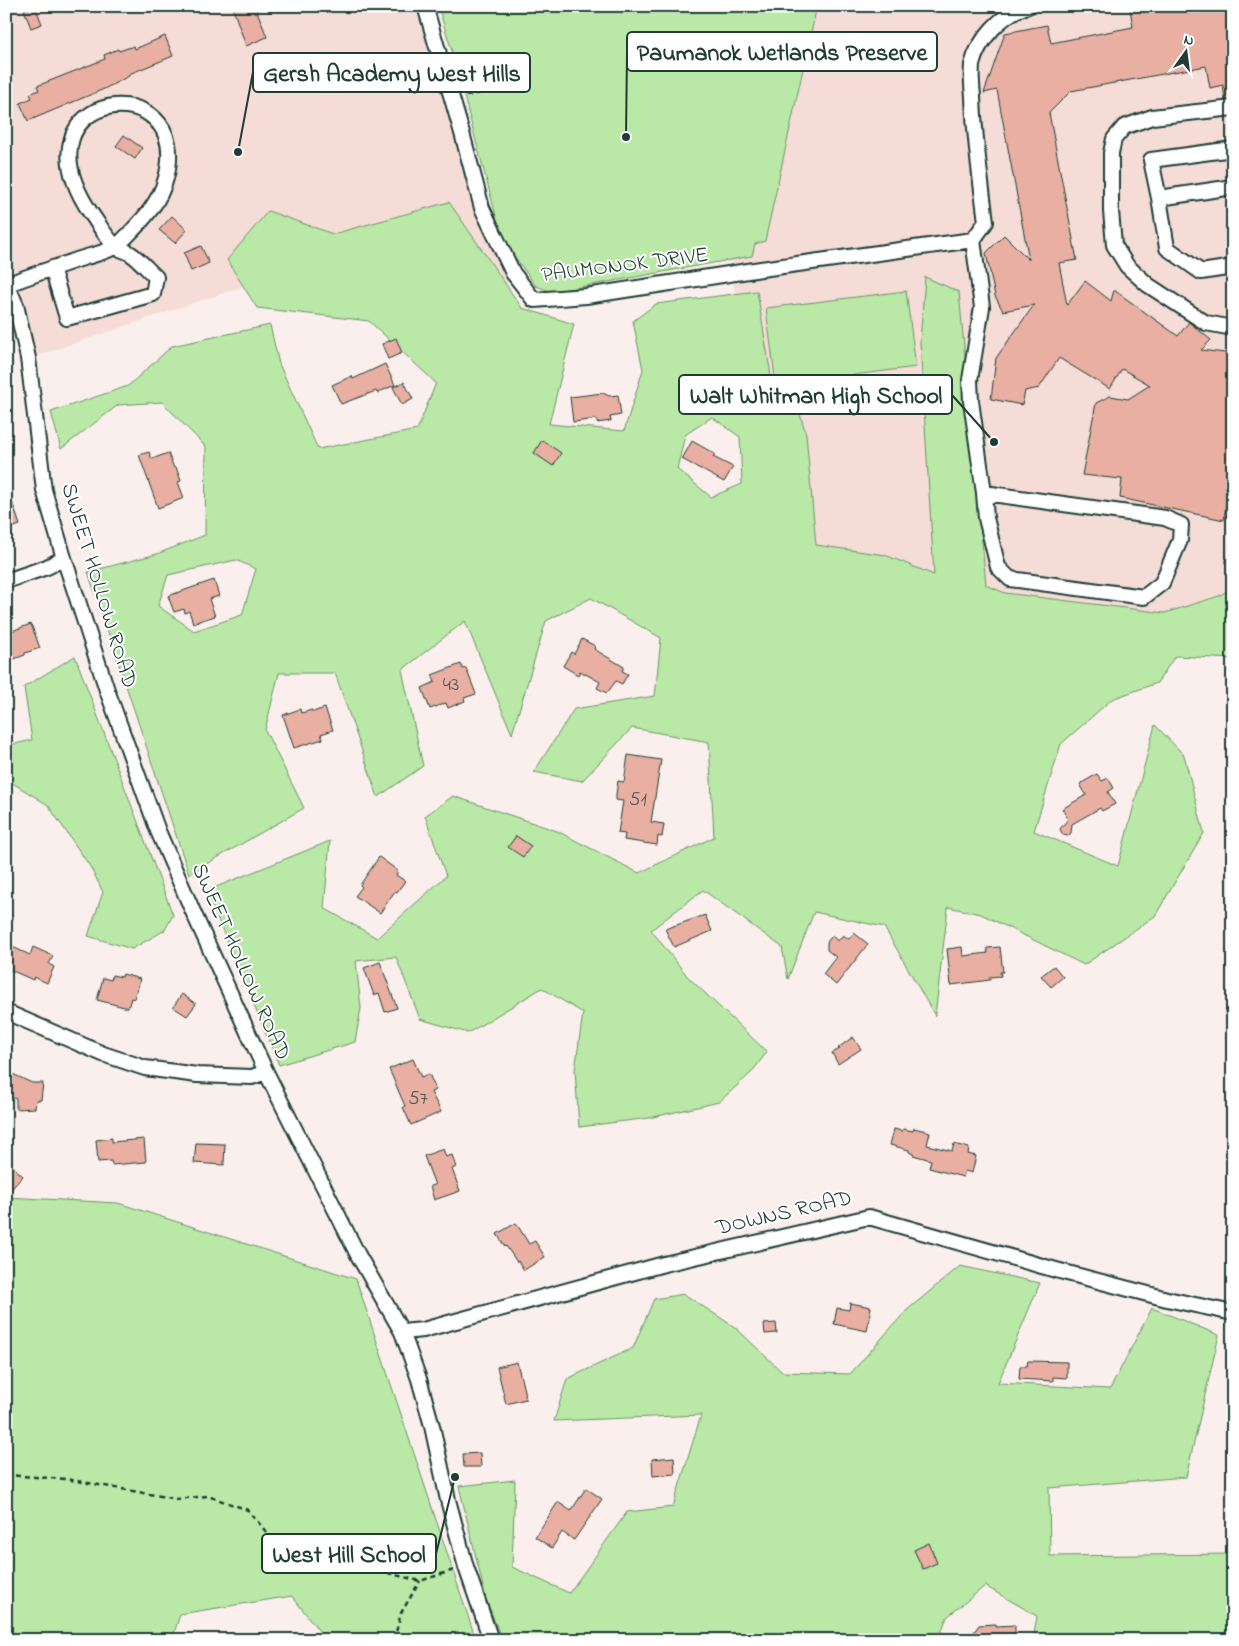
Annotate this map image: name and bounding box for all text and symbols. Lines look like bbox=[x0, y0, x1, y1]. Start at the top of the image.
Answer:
north arrow bbox=[1162, 28, 1212, 78]
text: N bbox=[1182, 30, 1196, 52]
callout: Paumanok Wetlands Preserve bbox=[627, 32, 937, 71]
text: Paumanok Wetlands Preserve bbox=[637, 37, 928, 72]
callout: Gersh Academy West Hills bbox=[253, 53, 530, 92]
text: Gersh Academy West Hills bbox=[263, 58, 521, 94]
street label: PAUMONOK DRIVE bbox=[540, 240, 710, 292]
callout: Walt Whitman High School bbox=[679, 375, 952, 414]
text: Walt Whitman High School bbox=[690, 380, 942, 416]
street label: SWEET HOLLOW ROAD bbox=[52, 479, 144, 693]
house number: 43 bbox=[443, 671, 459, 700]
house number: 51 bbox=[629, 786, 647, 815]
street label: SWEET HOLLOW ROAD bbox=[182, 858, 298, 1066]
house number: 57 bbox=[408, 1085, 428, 1114]
street label: DOWNS ROAD bbox=[712, 1183, 855, 1245]
callout: West Hill School bbox=[262, 1534, 436, 1573]
text: West Hill School bbox=[272, 1539, 426, 1574]

